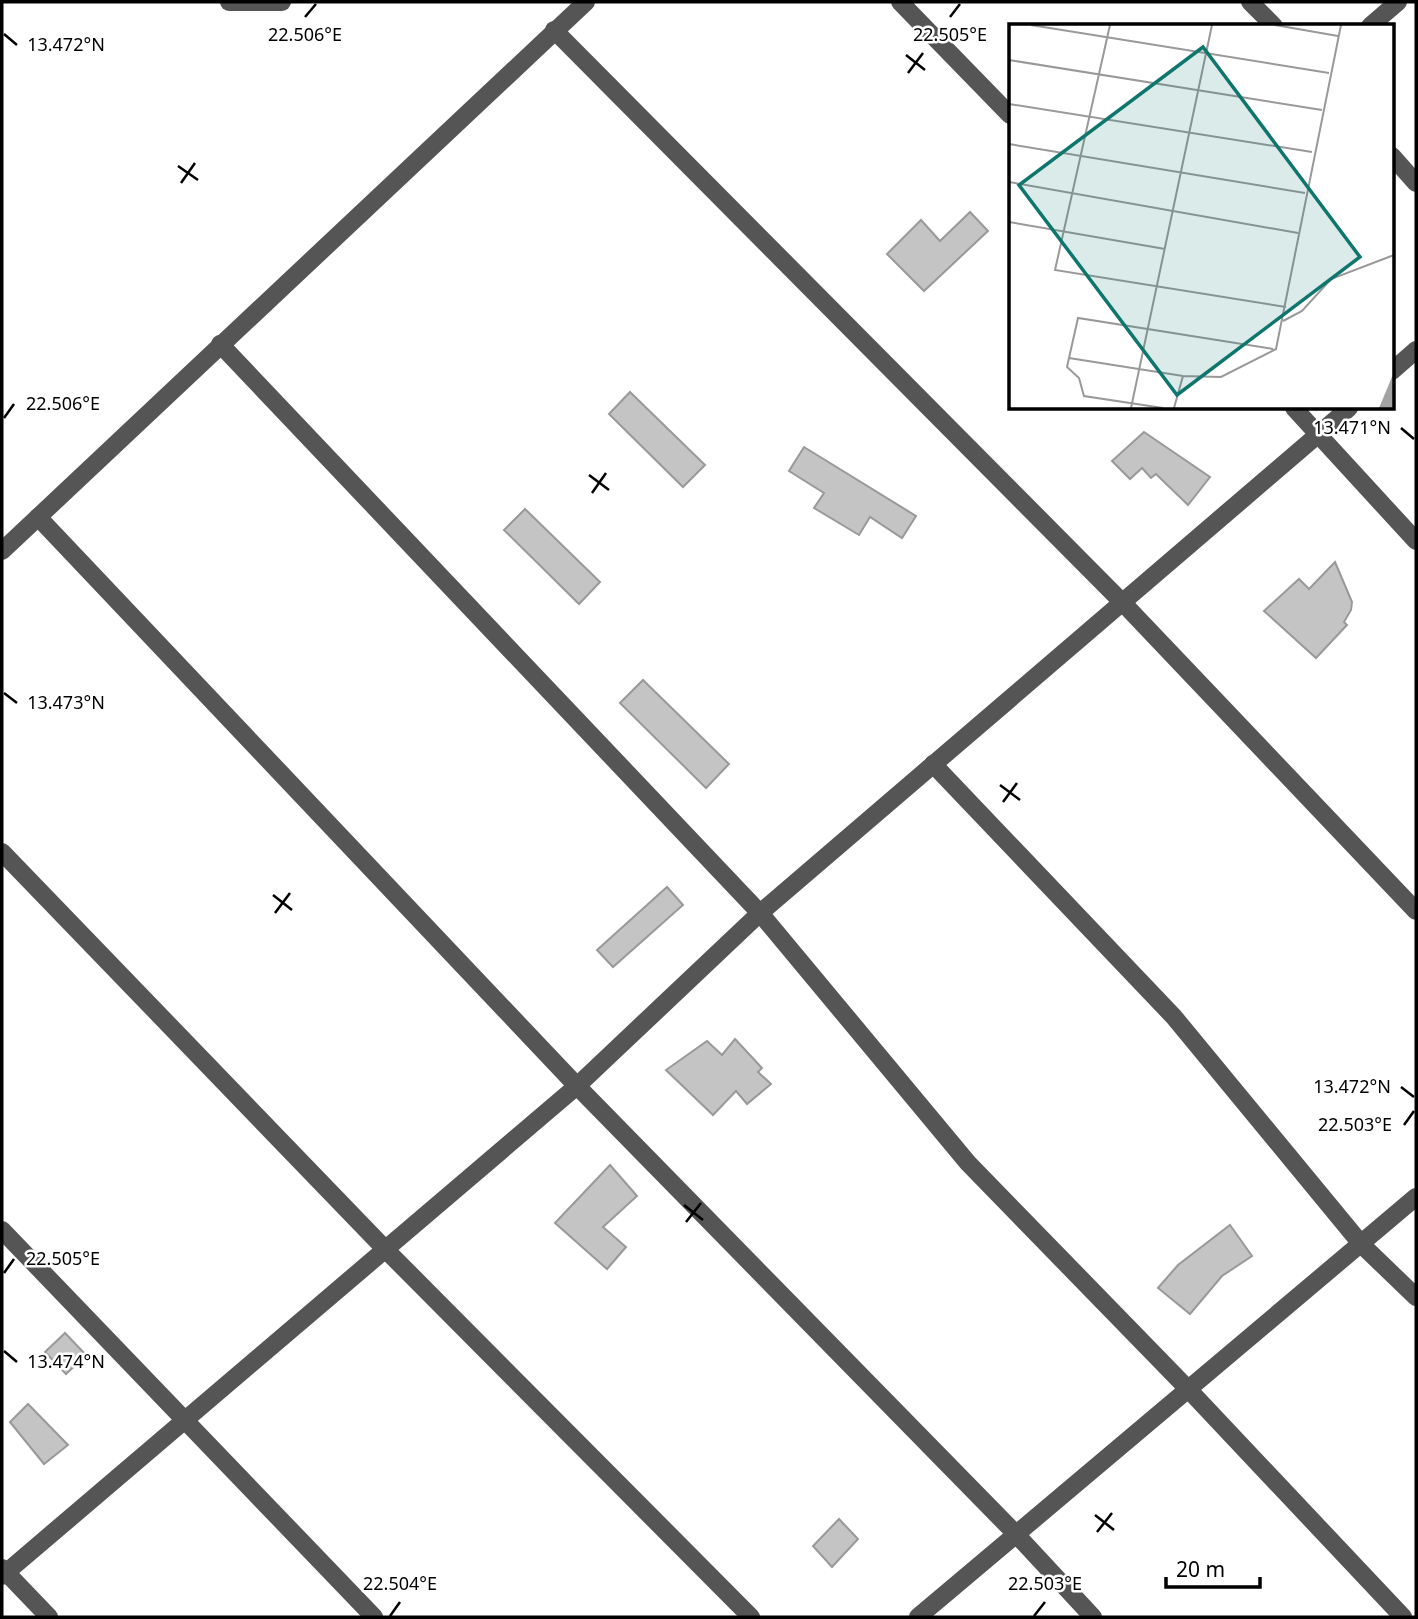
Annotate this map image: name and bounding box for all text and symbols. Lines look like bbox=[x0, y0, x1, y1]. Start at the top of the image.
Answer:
text: 22.506°E bbox=[268, 22, 342, 46]
text: 22.505°E bbox=[913, 22, 987, 46]
inset map bbox=[1009, 24, 1394, 410]
text: 13.472°N bbox=[27, 32, 105, 56]
text: 22.506°E bbox=[26, 391, 100, 415]
text: 13.471°N bbox=[1313, 415, 1391, 439]
text: 13.473°N bbox=[27, 690, 105, 714]
text: 13.472°N bbox=[1313, 1074, 1391, 1098]
text: 22.503°E bbox=[1318, 1112, 1392, 1136]
text: 22.505°E bbox=[26, 1246, 100, 1270]
text: 13.474°N bbox=[27, 1349, 105, 1373]
scale bar bbox=[1166, 1546, 1260, 1590]
text: 20 m bbox=[1176, 1555, 1225, 1583]
text: 22.504°E bbox=[363, 1571, 437, 1595]
text: 22.503°E bbox=[1008, 1571, 1082, 1595]

